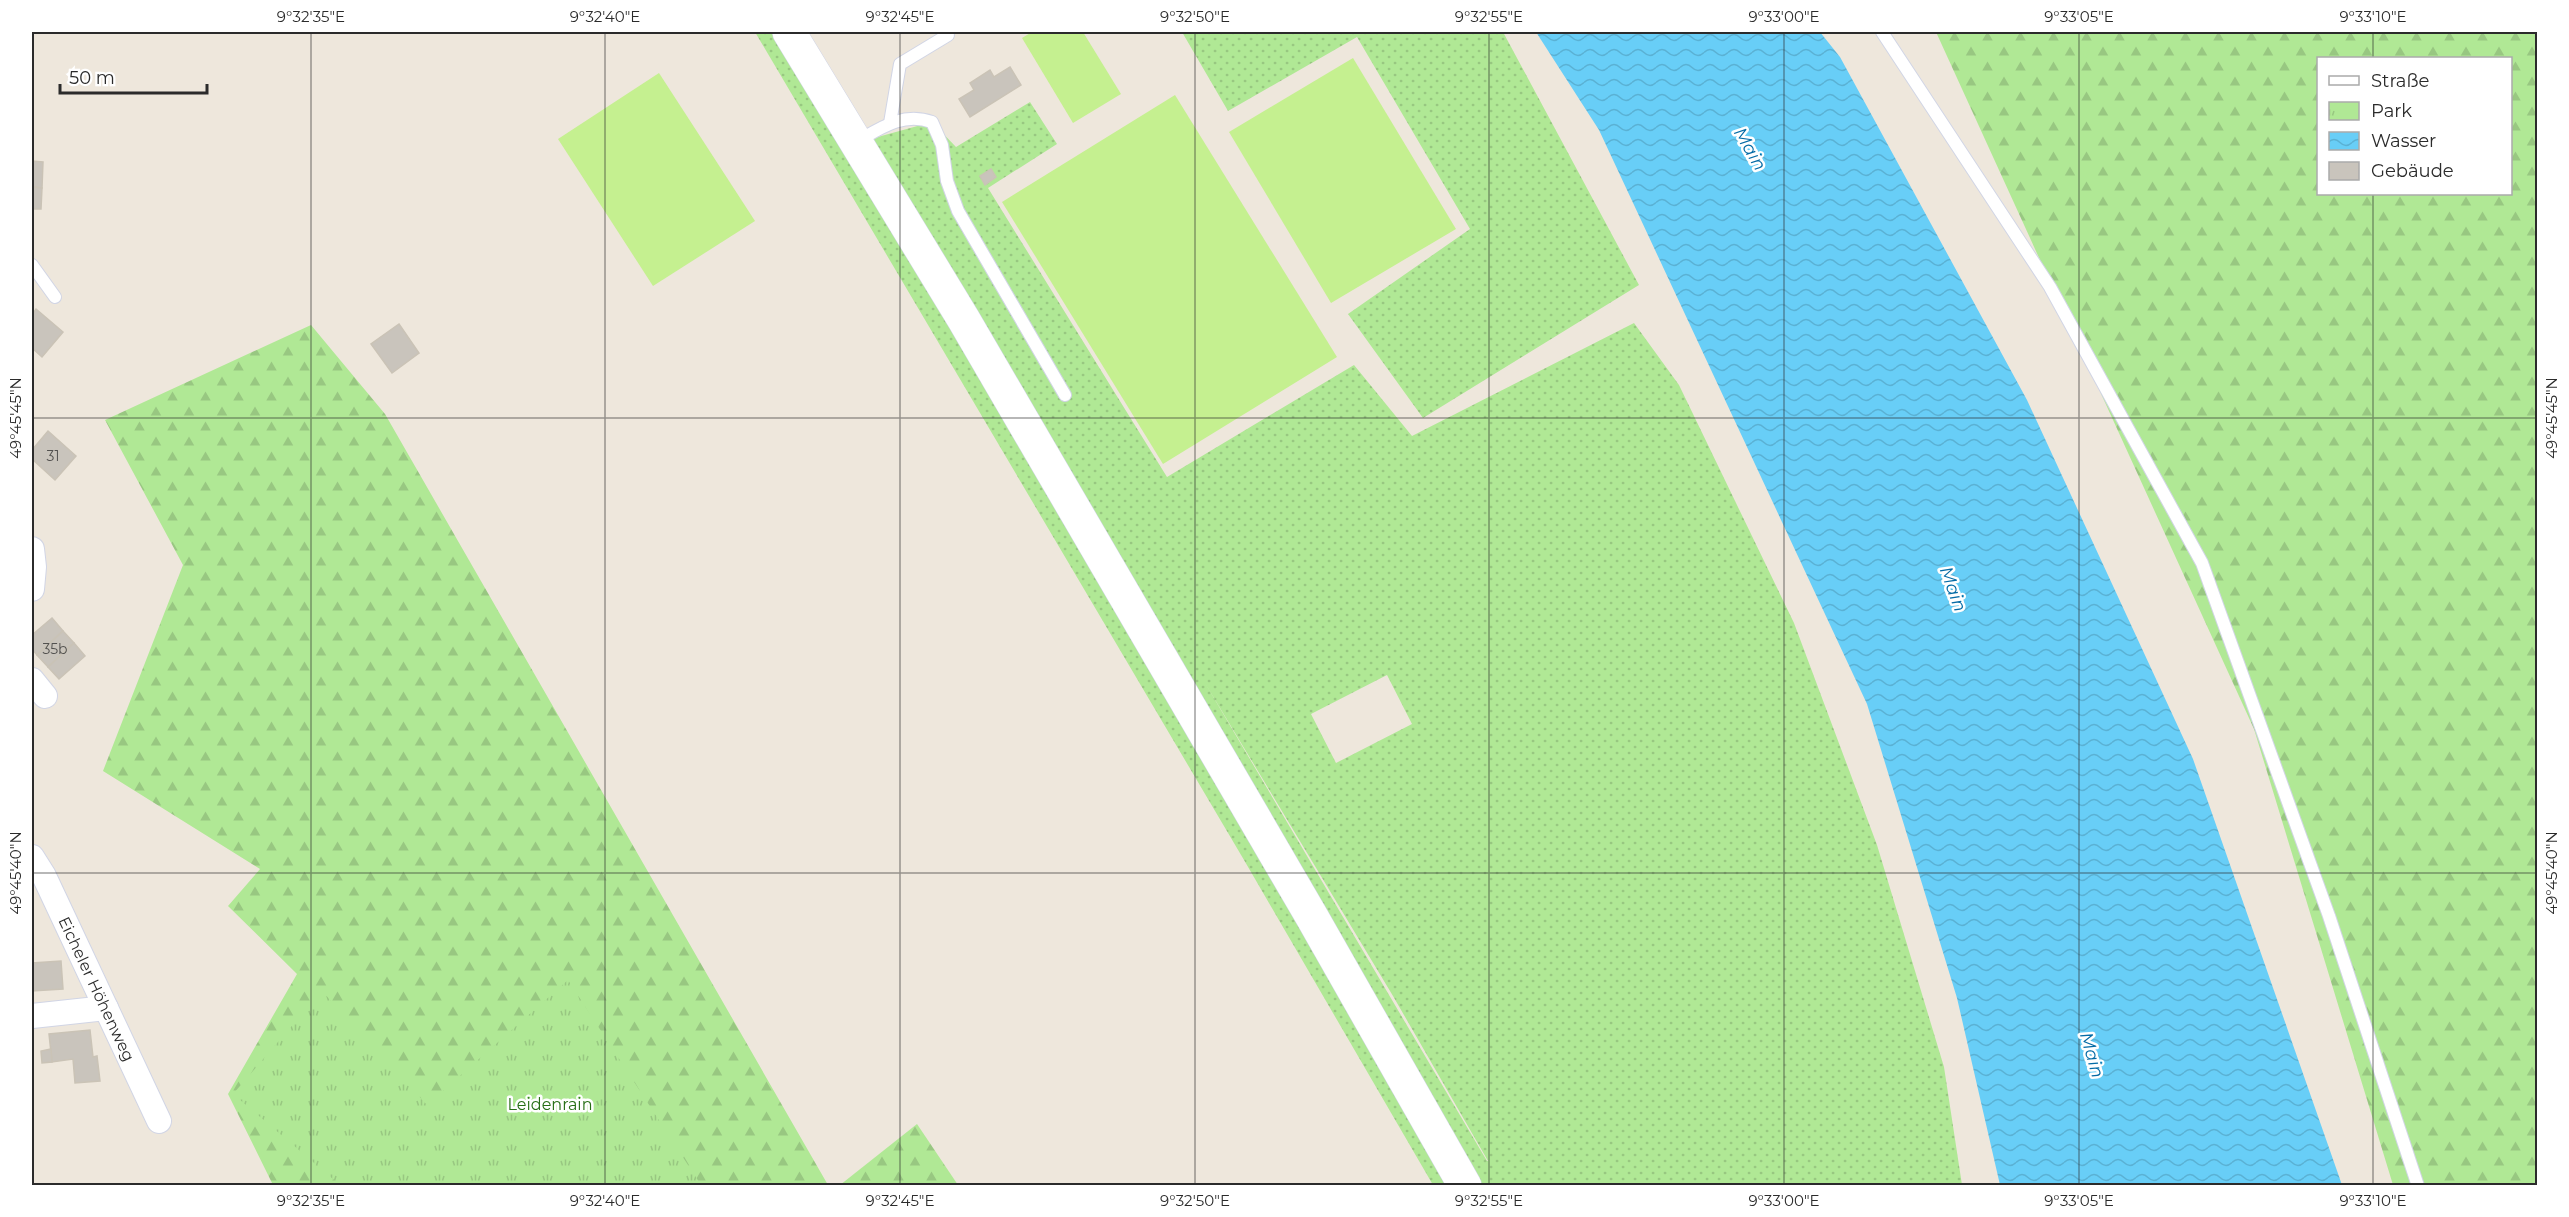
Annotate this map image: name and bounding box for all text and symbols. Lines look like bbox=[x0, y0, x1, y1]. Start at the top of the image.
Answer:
text: 9°32'35"E bbox=[277, 7, 345, 26]
text: 9°32'40"E bbox=[570, 7, 640, 26]
text: 9°32'45"E bbox=[865, 7, 935, 26]
text: 9°32'50"E bbox=[1160, 7, 1230, 26]
text: 9°32'55"E bbox=[1455, 7, 1523, 26]
text: 9°33'00"E bbox=[1748, 7, 1820, 26]
text: 9°33'05"E bbox=[2044, 7, 2114, 26]
text: 9°33'10"E bbox=[2339, 7, 2407, 26]
scale bar bbox=[60, 57, 207, 95]
legend bbox=[2317, 57, 2512, 195]
text: 50 m bbox=[69, 67, 115, 89]
text: Straße bbox=[2371, 70, 2430, 92]
text: Park bbox=[2371, 100, 2412, 122]
water label: Main bbox=[1729, 123, 1771, 175]
text: Wasser bbox=[2371, 130, 2436, 152]
text: Gebäude bbox=[2371, 160, 2454, 182]
text: 49°45'45"N bbox=[6, 377, 25, 459]
text: 49°45'45"N bbox=[2542, 377, 2561, 459]
house number: 31 bbox=[47, 447, 59, 465]
water label: Main bbox=[1935, 563, 1971, 615]
house number: 35b bbox=[42, 640, 68, 658]
text: 49°45'40"N bbox=[6, 831, 25, 915]
text: 49°45'40"N bbox=[2542, 831, 2561, 915]
street label: Eicheler Höhenweg bbox=[55, 913, 139, 1064]
water label: Main bbox=[2075, 1030, 2109, 1080]
park label: Leidenrain bbox=[508, 1095, 592, 1114]
text: 9°32'35"E bbox=[277, 1191, 345, 1210]
text: 9°32'40"E bbox=[570, 1191, 640, 1210]
text: 9°32'45"E bbox=[865, 1191, 935, 1210]
text: 9°32'50"E bbox=[1160, 1191, 1230, 1210]
text: 9°32'55"E bbox=[1455, 1191, 1523, 1210]
text: 9°33'00"E bbox=[1748, 1191, 1820, 1210]
text: 9°33'05"E bbox=[2044, 1191, 2114, 1210]
text: 9°33'10"E bbox=[2339, 1191, 2407, 1210]

